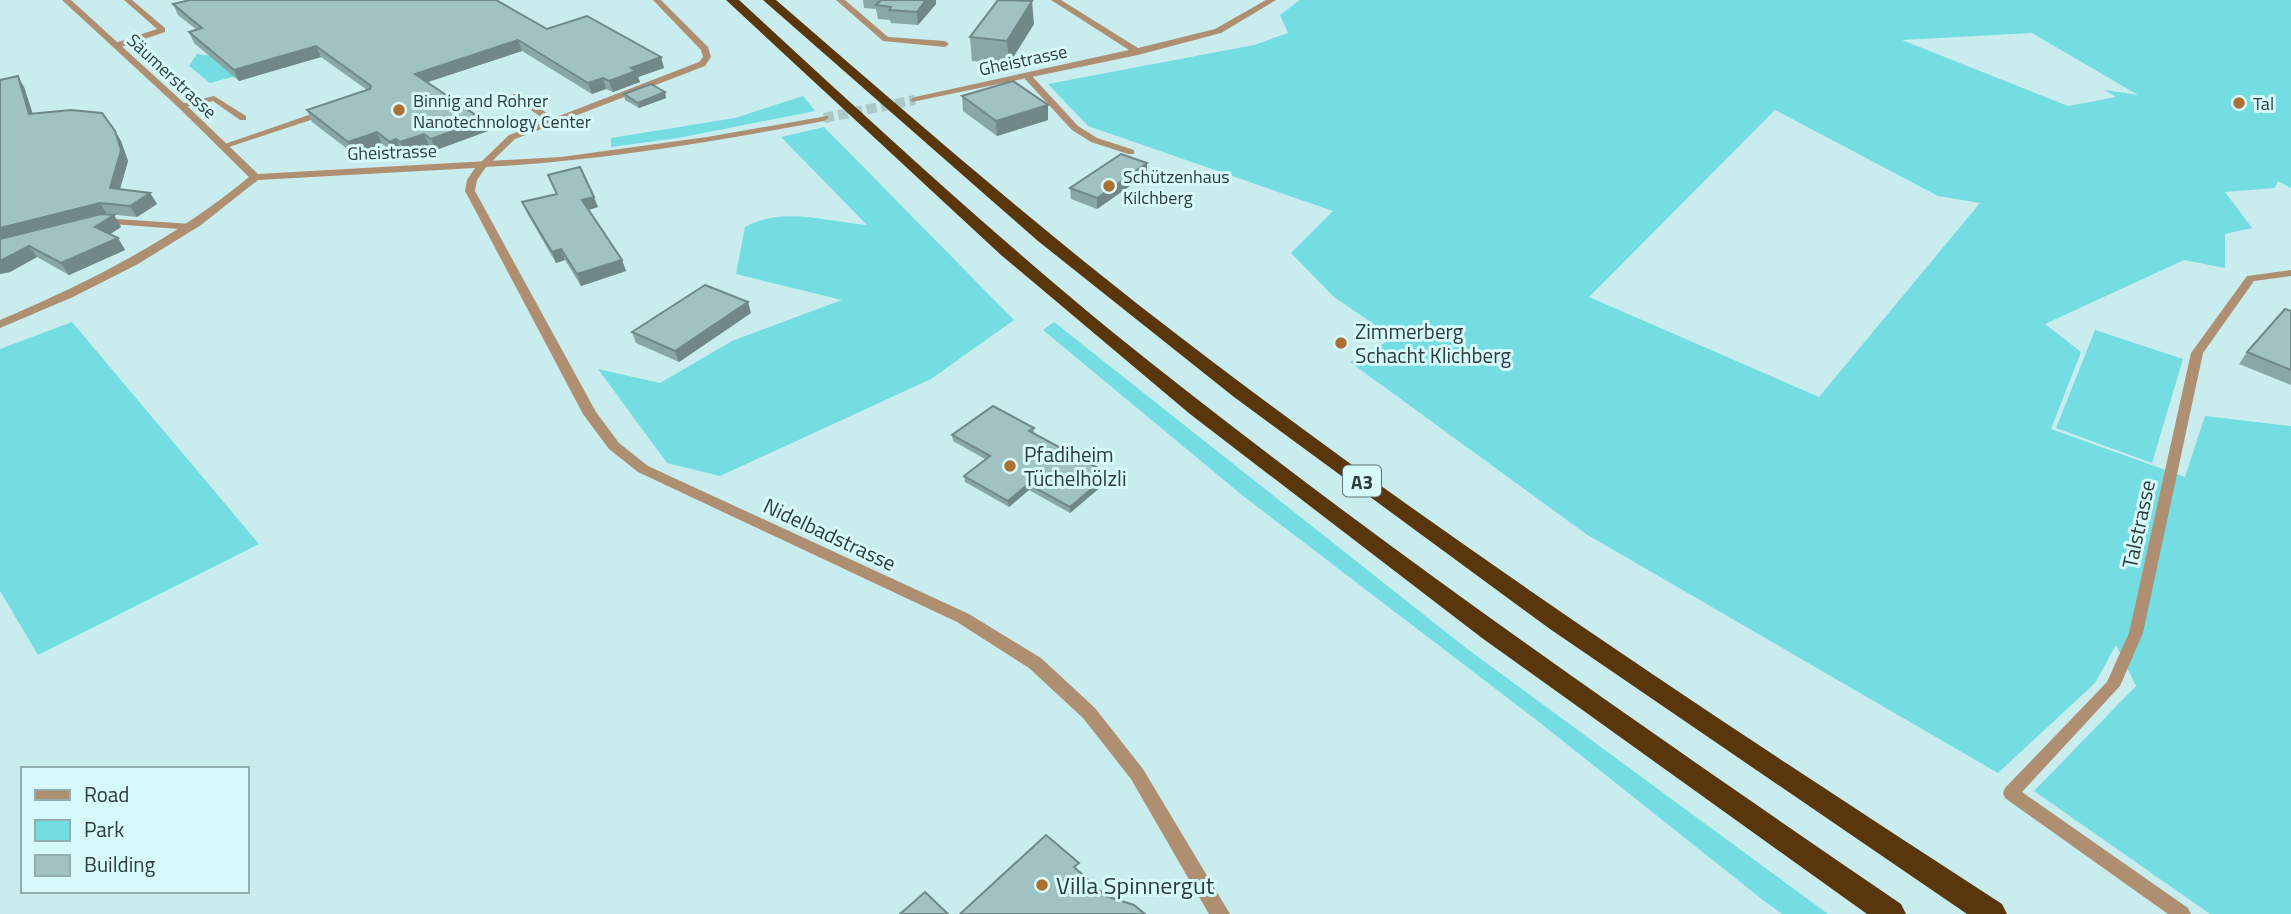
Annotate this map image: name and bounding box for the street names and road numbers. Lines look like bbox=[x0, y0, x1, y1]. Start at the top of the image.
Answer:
street label: Säumerstrasse bbox=[121, 27, 223, 125]
street label: Gheistrasse bbox=[976, 37, 1070, 83]
street label: Gheistrasse bbox=[347, 137, 437, 167]
road number: A3 bbox=[1343, 466, 1381, 496]
street label: Talstrasse bbox=[2113, 477, 2163, 571]
street label: Nidelbadstrasse bbox=[758, 489, 902, 579]

